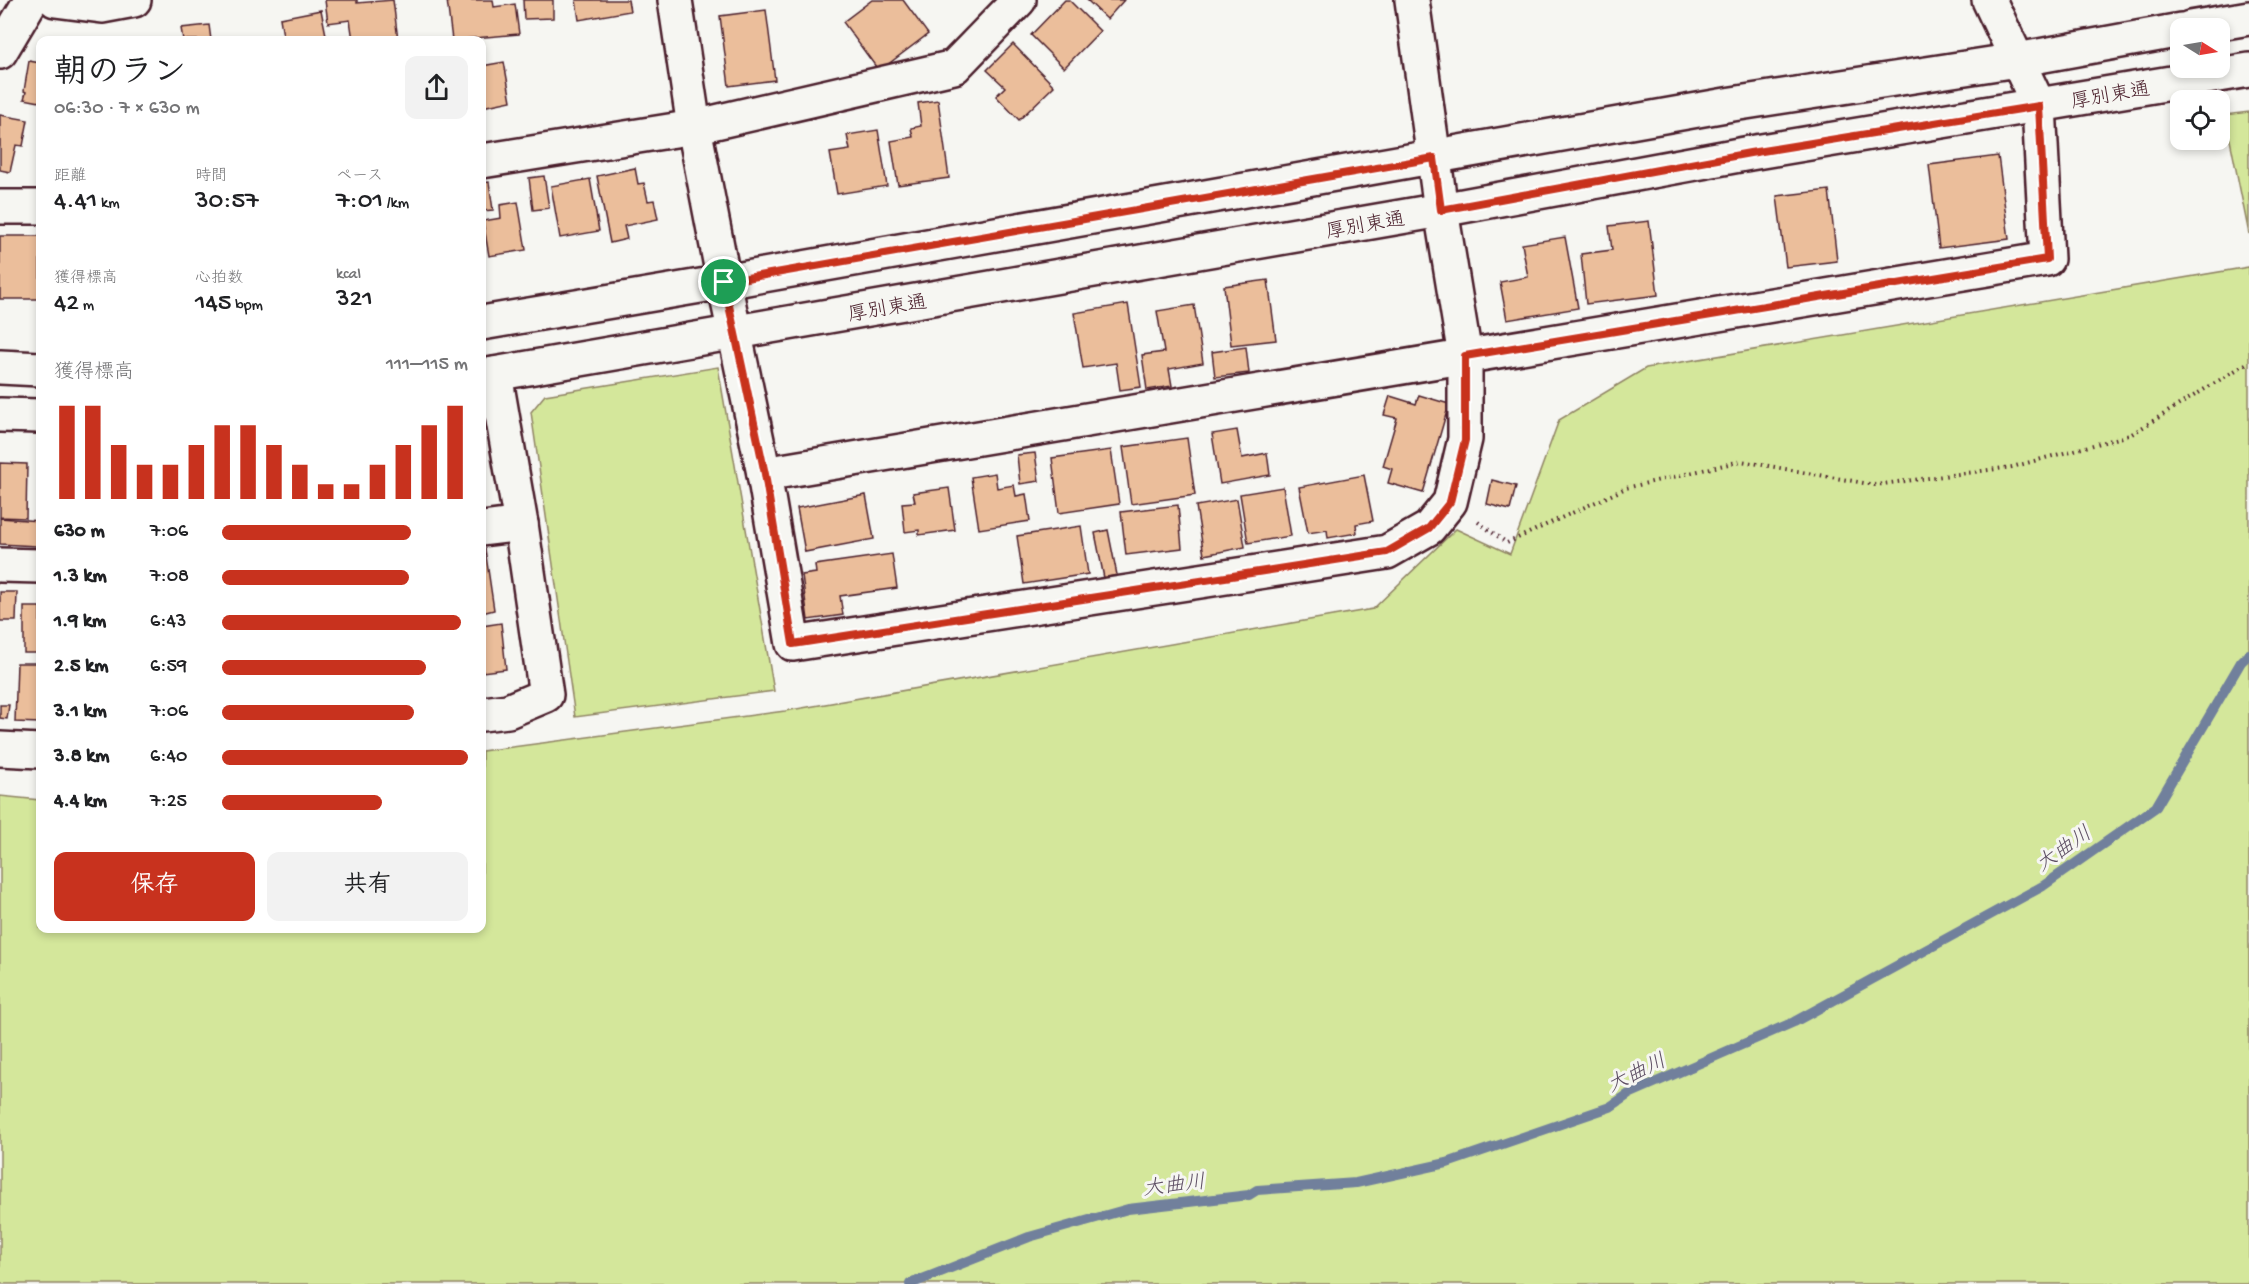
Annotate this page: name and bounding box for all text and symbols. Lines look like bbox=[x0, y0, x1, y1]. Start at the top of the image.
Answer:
north arrow bbox=[2170, 18, 2230, 78]
map controls bbox=[2170, 18, 2230, 150]
text: 朝のラン bbox=[54, 56, 186, 94]
button: share bbox=[405, 56, 468, 119]
street label: 厚別東通 bbox=[2069, 77, 2152, 116]
button: locate bbox=[2170, 90, 2230, 150]
text: 06:30 · 7 × 630 m bbox=[54, 98, 200, 121]
text: 距離 bbox=[54, 168, 86, 187]
text: 時間 bbox=[195, 168, 227, 187]
text: ペース bbox=[336, 168, 383, 187]
text: 4.41 bbox=[54, 187, 97, 218]
text: 30:57 bbox=[195, 187, 259, 218]
text: 7:01 bbox=[336, 187, 383, 218]
text: km bbox=[97, 195, 120, 214]
text: /km bbox=[383, 195, 409, 214]
street label: 厚別東通 bbox=[1324, 207, 1407, 246]
pin bbox=[698, 256, 749, 307]
icon: arrive bbox=[707, 265, 740, 298]
text: kcal bbox=[336, 266, 361, 285]
text: 獲得標高 bbox=[54, 270, 118, 289]
text: 心拍数 bbox=[195, 270, 243, 289]
text: 321 bbox=[336, 285, 373, 316]
text: 42 bbox=[54, 289, 79, 320]
text: 145 bbox=[195, 289, 231, 320]
street label: 厚別東通 bbox=[846, 290, 929, 329]
text: m bbox=[79, 297, 94, 316]
text: bpm bbox=[231, 297, 263, 316]
text: 111–115 m bbox=[386, 354, 468, 377]
text: 獲得標高 bbox=[54, 362, 134, 385]
text: 630 m bbox=[54, 521, 105, 544]
text: 7:06 bbox=[150, 521, 188, 544]
text: 1.3 km bbox=[54, 566, 107, 589]
text: 7:08 bbox=[150, 566, 189, 589]
text: 1.9 km bbox=[54, 611, 106, 634]
text: 6:43 bbox=[150, 611, 186, 634]
text: 2.5 km bbox=[54, 656, 108, 679]
text: 6:59 bbox=[150, 656, 187, 679]
text: 3.1 km bbox=[54, 701, 107, 724]
text: 7:06 bbox=[150, 701, 188, 724]
text: 3.8 km bbox=[54, 746, 109, 769]
text: 6:40 bbox=[150, 746, 187, 769]
text: 4.4 km bbox=[54, 791, 107, 814]
text: 7:25 bbox=[150, 791, 187, 814]
water label: 大曲川 bbox=[2031, 822, 2098, 879]
button: 保存 bbox=[54, 852, 255, 921]
button: 共有 bbox=[267, 852, 468, 921]
water label: 大曲川 bbox=[1603, 1049, 1671, 1100]
water label: 大曲川 bbox=[1142, 1170, 1207, 1204]

